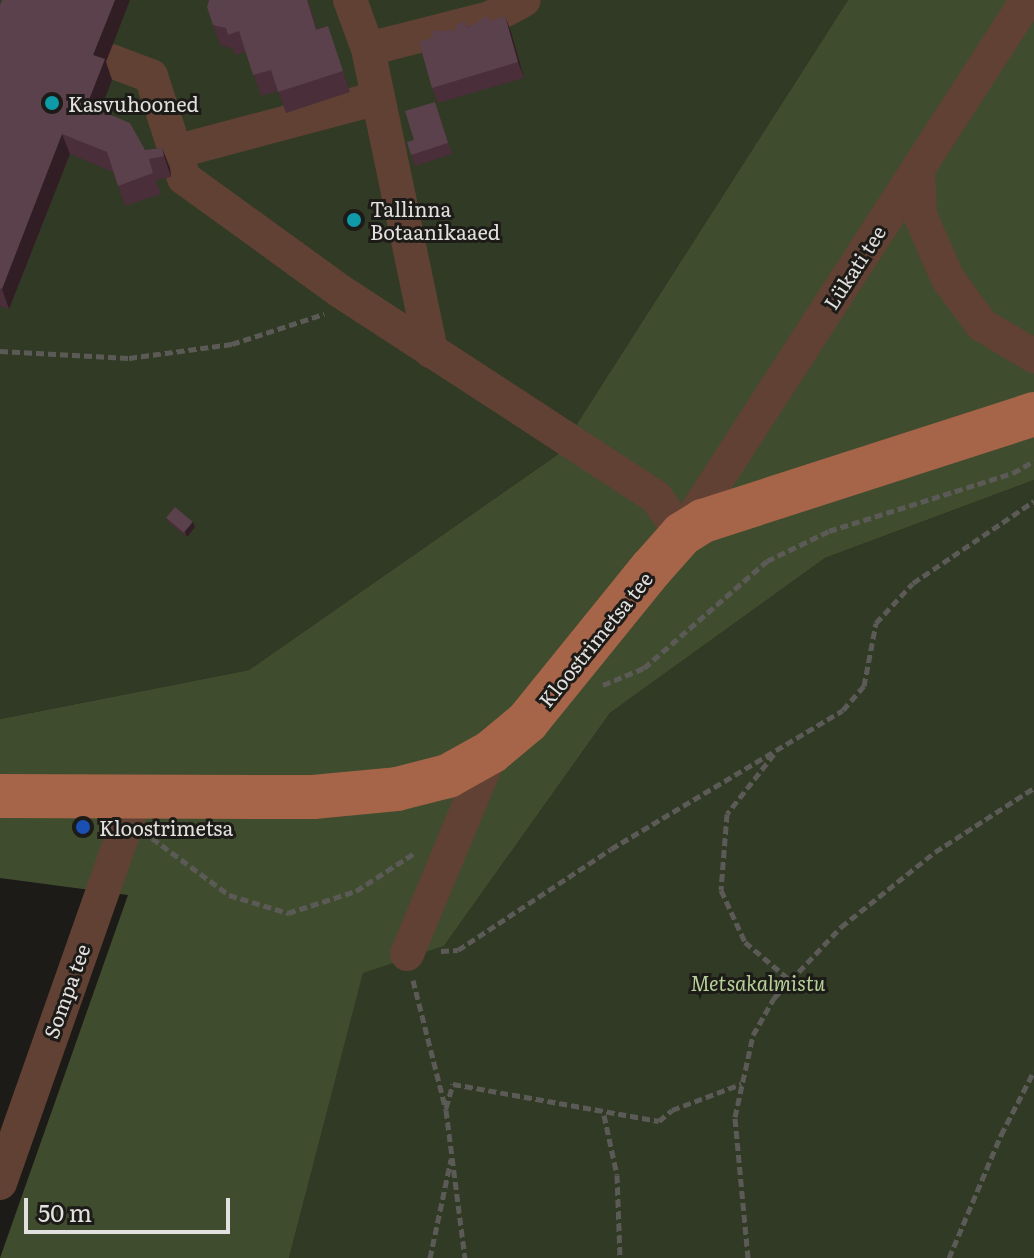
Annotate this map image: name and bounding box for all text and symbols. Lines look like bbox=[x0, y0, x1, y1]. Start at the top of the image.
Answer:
place label: Kasvuhooned bbox=[68, 91, 199, 115]
marker: Kasvuhooned bbox=[43, 94, 61, 112]
place label: Tallinna Botaanikaaed bbox=[370, 196, 500, 243]
marker: Tallinna Botaanikaaed bbox=[345, 211, 363, 229]
street label: Lükati tee bbox=[818, 221, 890, 313]
street label: Kloostrimetsa tee bbox=[533, 567, 657, 711]
place label: Kloostrimetsa bbox=[99, 815, 233, 839]
marker: Kloostrimetsa bbox=[74, 818, 92, 836]
street label: Sompa tee bbox=[38, 941, 94, 1041]
park label: Metsakalmistu bbox=[691, 970, 825, 994]
scale bar bbox=[28, 1182, 234, 1232]
text: 50 m bbox=[38, 1194, 92, 1229]

